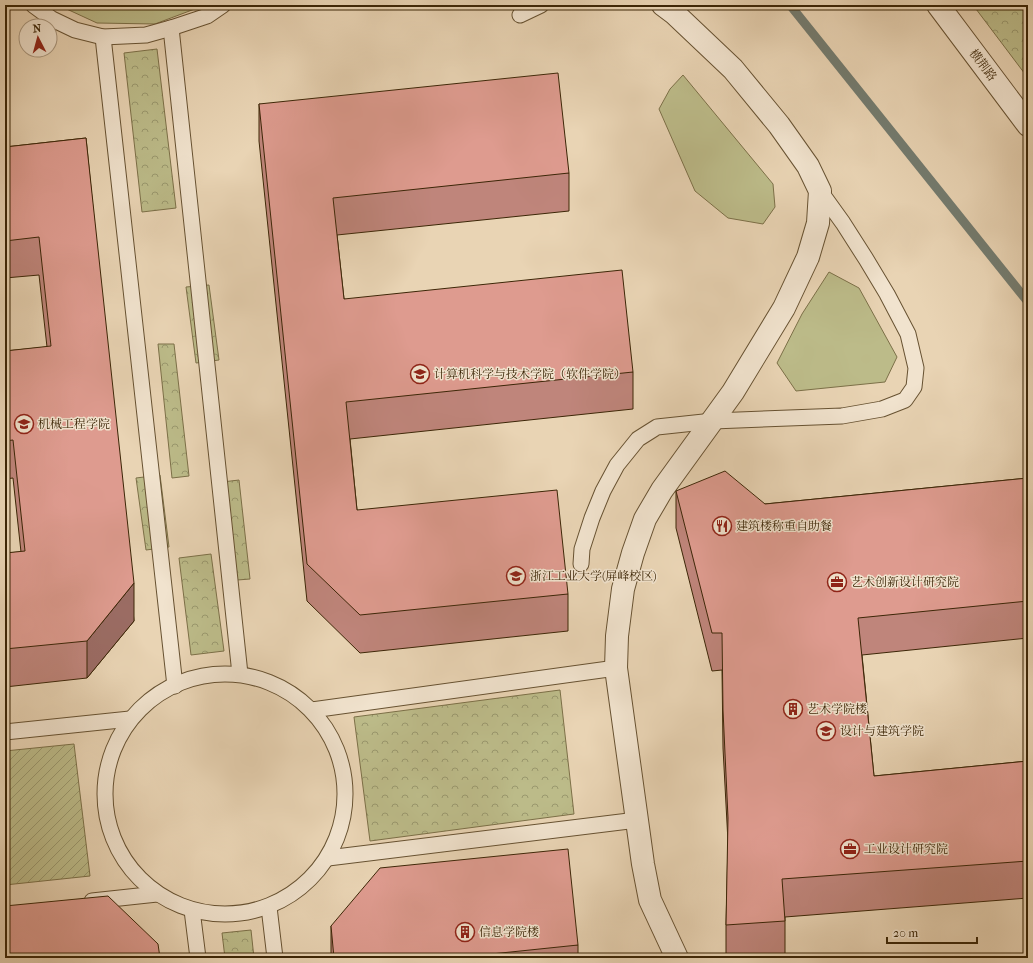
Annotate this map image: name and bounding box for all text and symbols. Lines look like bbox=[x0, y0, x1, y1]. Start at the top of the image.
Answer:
north arrow bbox=[18, 18, 58, 58]
text: N bbox=[32, 22, 42, 35]
street label: 横荆路 bbox=[967, 46, 999, 84]
school or university icon: 计算机科学与技术学院（软件学院） bbox=[409, 363, 431, 385]
place label: 计算机科学与技术学院（软件学院） bbox=[434, 367, 626, 381]
school or university icon: 机械工程学院 bbox=[13, 413, 35, 435]
place label: 机械工程学院 bbox=[38, 417, 110, 431]
restaurant icon: 建筑楼称重自助餐 bbox=[711, 515, 733, 537]
place label: 建筑楼称重自助餐 bbox=[736, 519, 832, 533]
school or university icon: 浙江工业大学(屏峰校区) bbox=[505, 565, 527, 587]
place label: 浙江工业大学(屏峰校区) bbox=[530, 569, 657, 583]
office icon: 艺术创新设计研究院 bbox=[826, 571, 848, 593]
place label: 艺术创新设计研究院 bbox=[851, 575, 959, 589]
building icon: 艺术学院楼 bbox=[782, 698, 804, 720]
place label: 艺术学院楼 bbox=[807, 702, 867, 716]
school or university icon: 设计与建筑学院 bbox=[815, 720, 837, 742]
place label: 设计与建筑学院 bbox=[840, 724, 924, 738]
office icon: 工业设计研究院 bbox=[839, 838, 861, 860]
place label: 工业设计研究院 bbox=[864, 842, 948, 856]
scale bar bbox=[887, 919, 977, 945]
building icon: 信息学院楼 bbox=[454, 921, 476, 943]
place label: 信息学院楼 bbox=[479, 925, 539, 939]
text: 20 m bbox=[893, 926, 918, 940]

